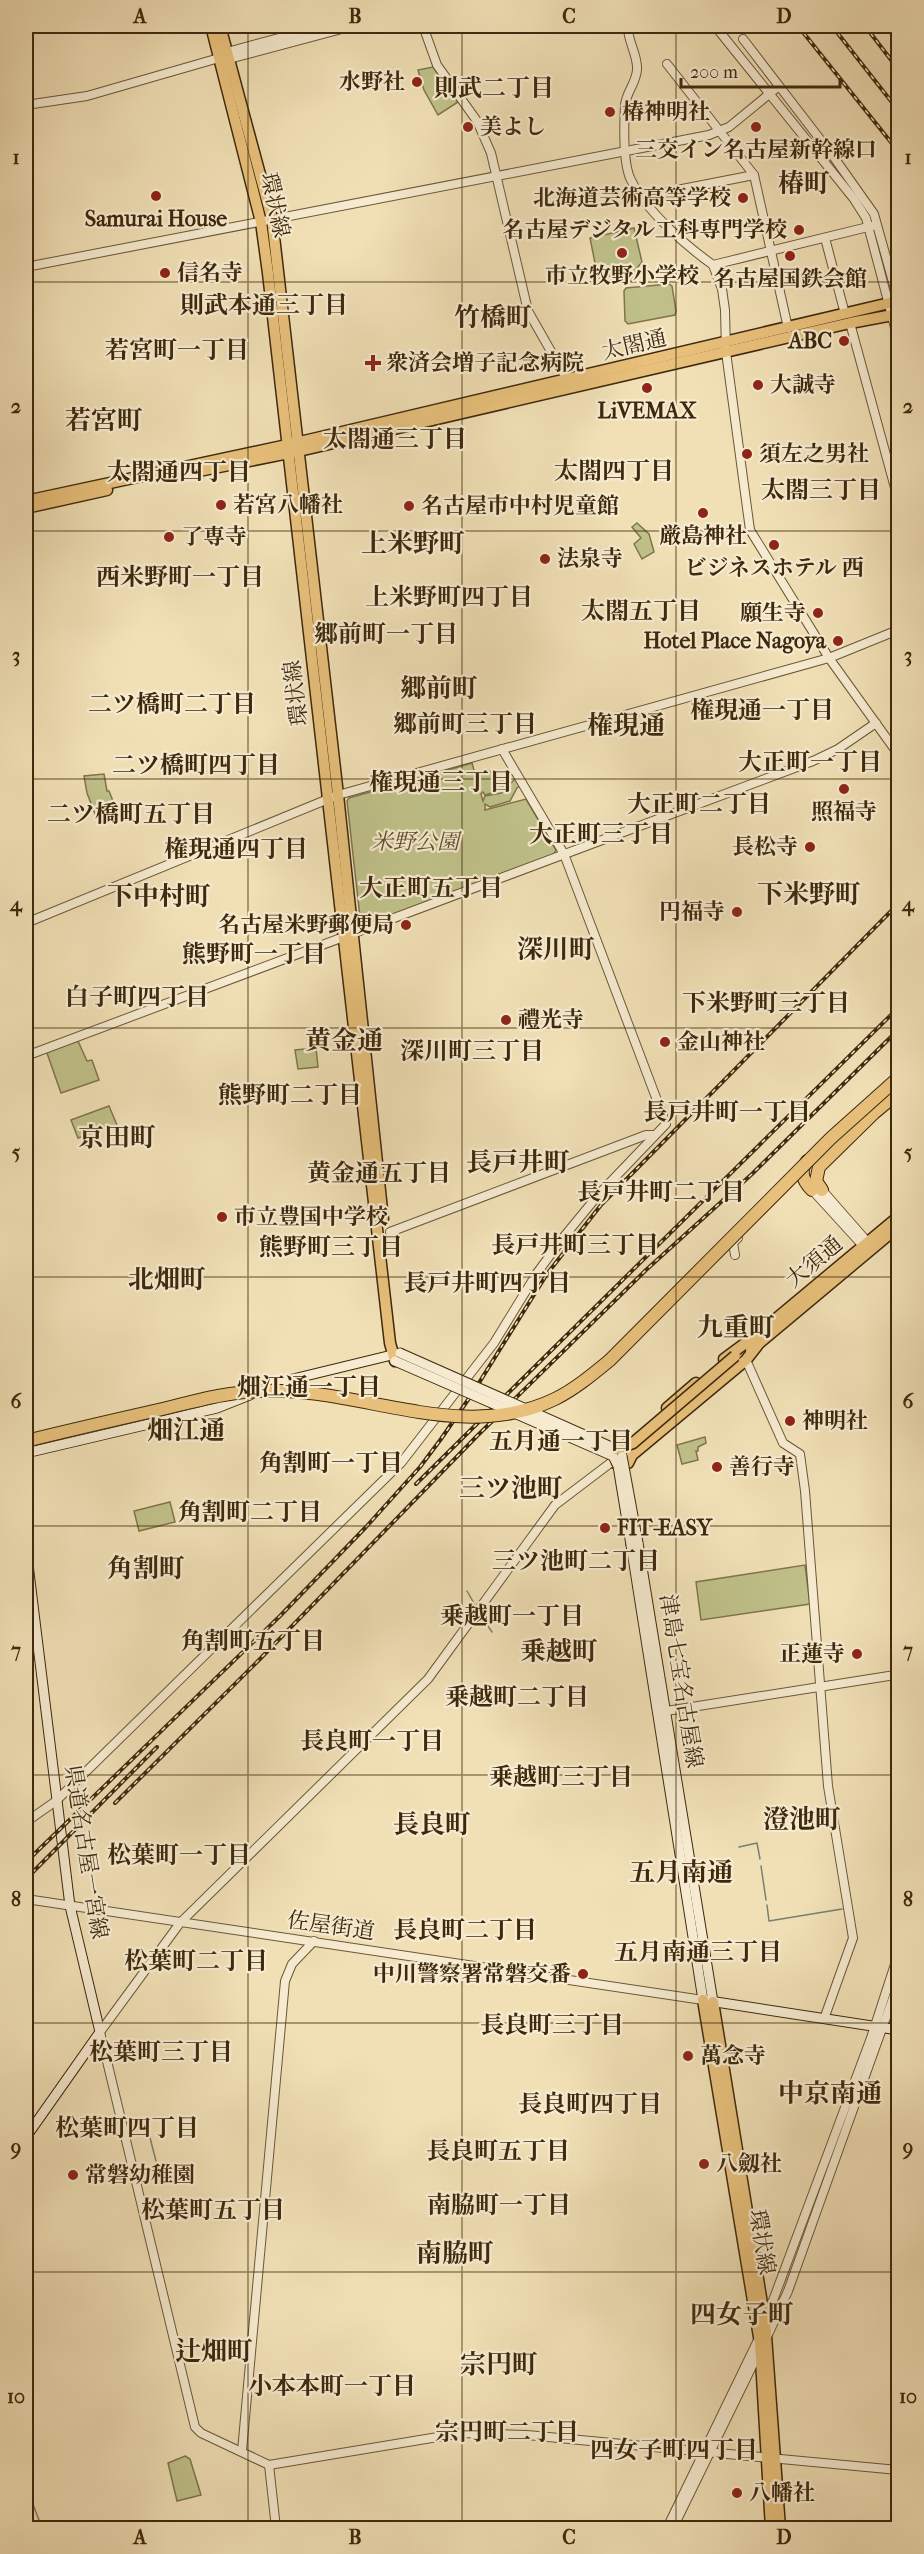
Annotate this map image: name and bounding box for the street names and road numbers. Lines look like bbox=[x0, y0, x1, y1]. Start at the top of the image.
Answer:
street label: 環状線 bbox=[255, 170, 295, 240]
street label: 太閤通 bbox=[599, 325, 669, 365]
street label: 環状線 bbox=[279, 659, 313, 727]
street label: 大須通 bbox=[780, 1231, 848, 1293]
street label: 津島七宝名古屋線 bbox=[654, 1592, 708, 1770]
street label: 県道名古屋一宮線 bbox=[59, 1763, 113, 1941]
street label: 佐屋街道 bbox=[286, 1907, 376, 1945]
street label: 環状線 bbox=[744, 2207, 780, 2277]

